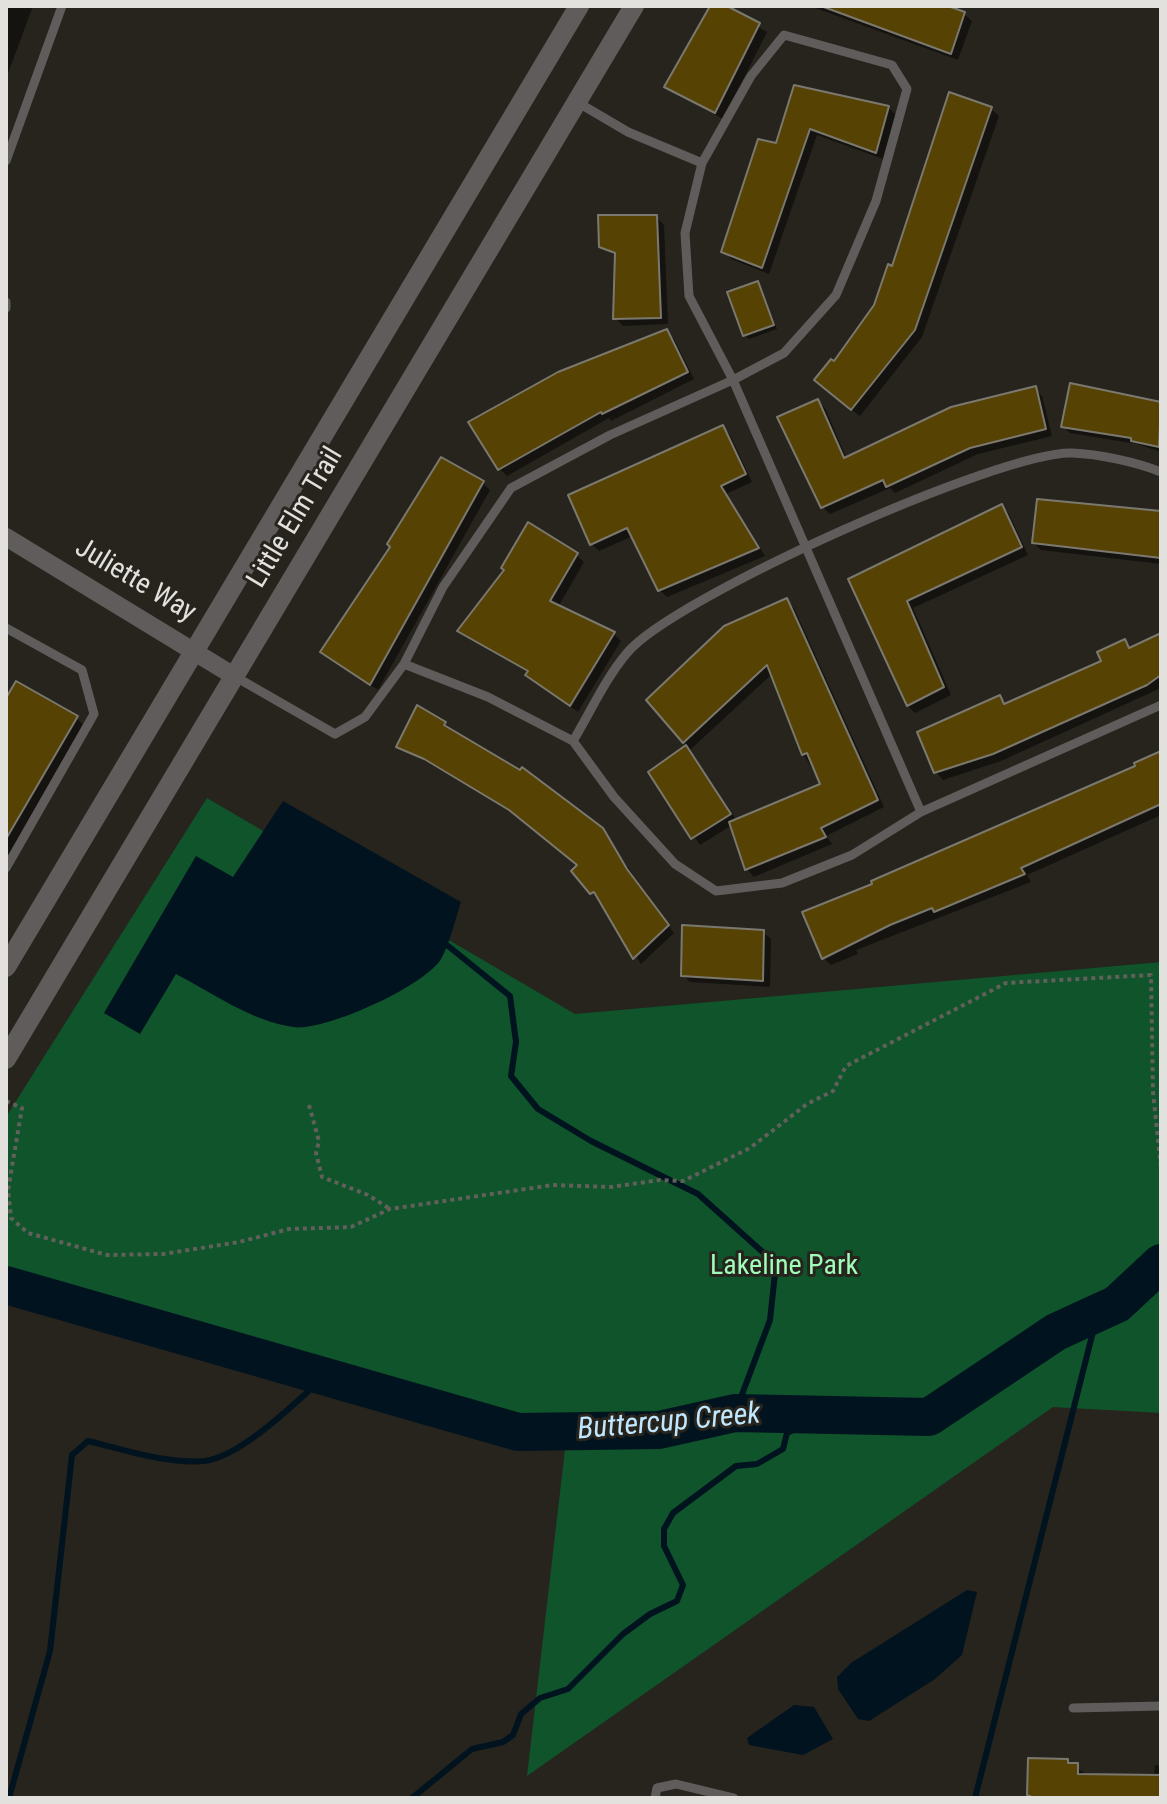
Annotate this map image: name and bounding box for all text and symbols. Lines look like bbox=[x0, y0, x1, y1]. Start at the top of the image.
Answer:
street label: Little Elm Trail bbox=[241, 442, 351, 594]
street label: Juliette Way bbox=[69, 532, 201, 630]
park label: Lakeline Park bbox=[710, 1250, 858, 1284]
water label: Buttercup Creek bbox=[576, 1397, 762, 1449]

